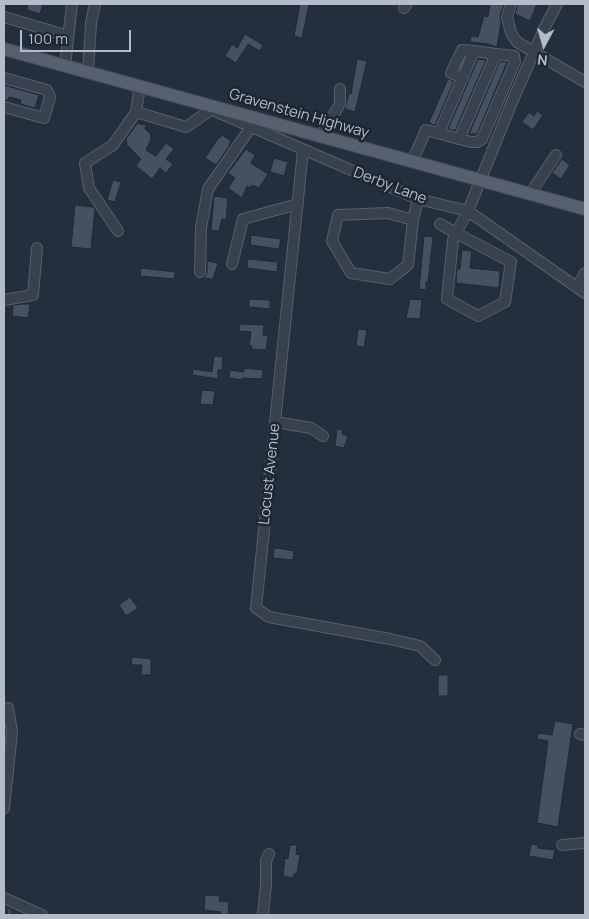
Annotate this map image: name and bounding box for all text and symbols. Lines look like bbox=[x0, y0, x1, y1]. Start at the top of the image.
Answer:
scale bar bbox=[22, 20, 134, 52]
north arrow bbox=[519, 20, 569, 70]
text: 100 m bbox=[28, 28, 68, 49]
text: N bbox=[536, 50, 548, 70]
street label: Gravenstein Highway bbox=[227, 85, 371, 143]
street label: Derby Lane bbox=[351, 164, 429, 208]
street label: Locust Avenue bbox=[256, 422, 284, 526]

